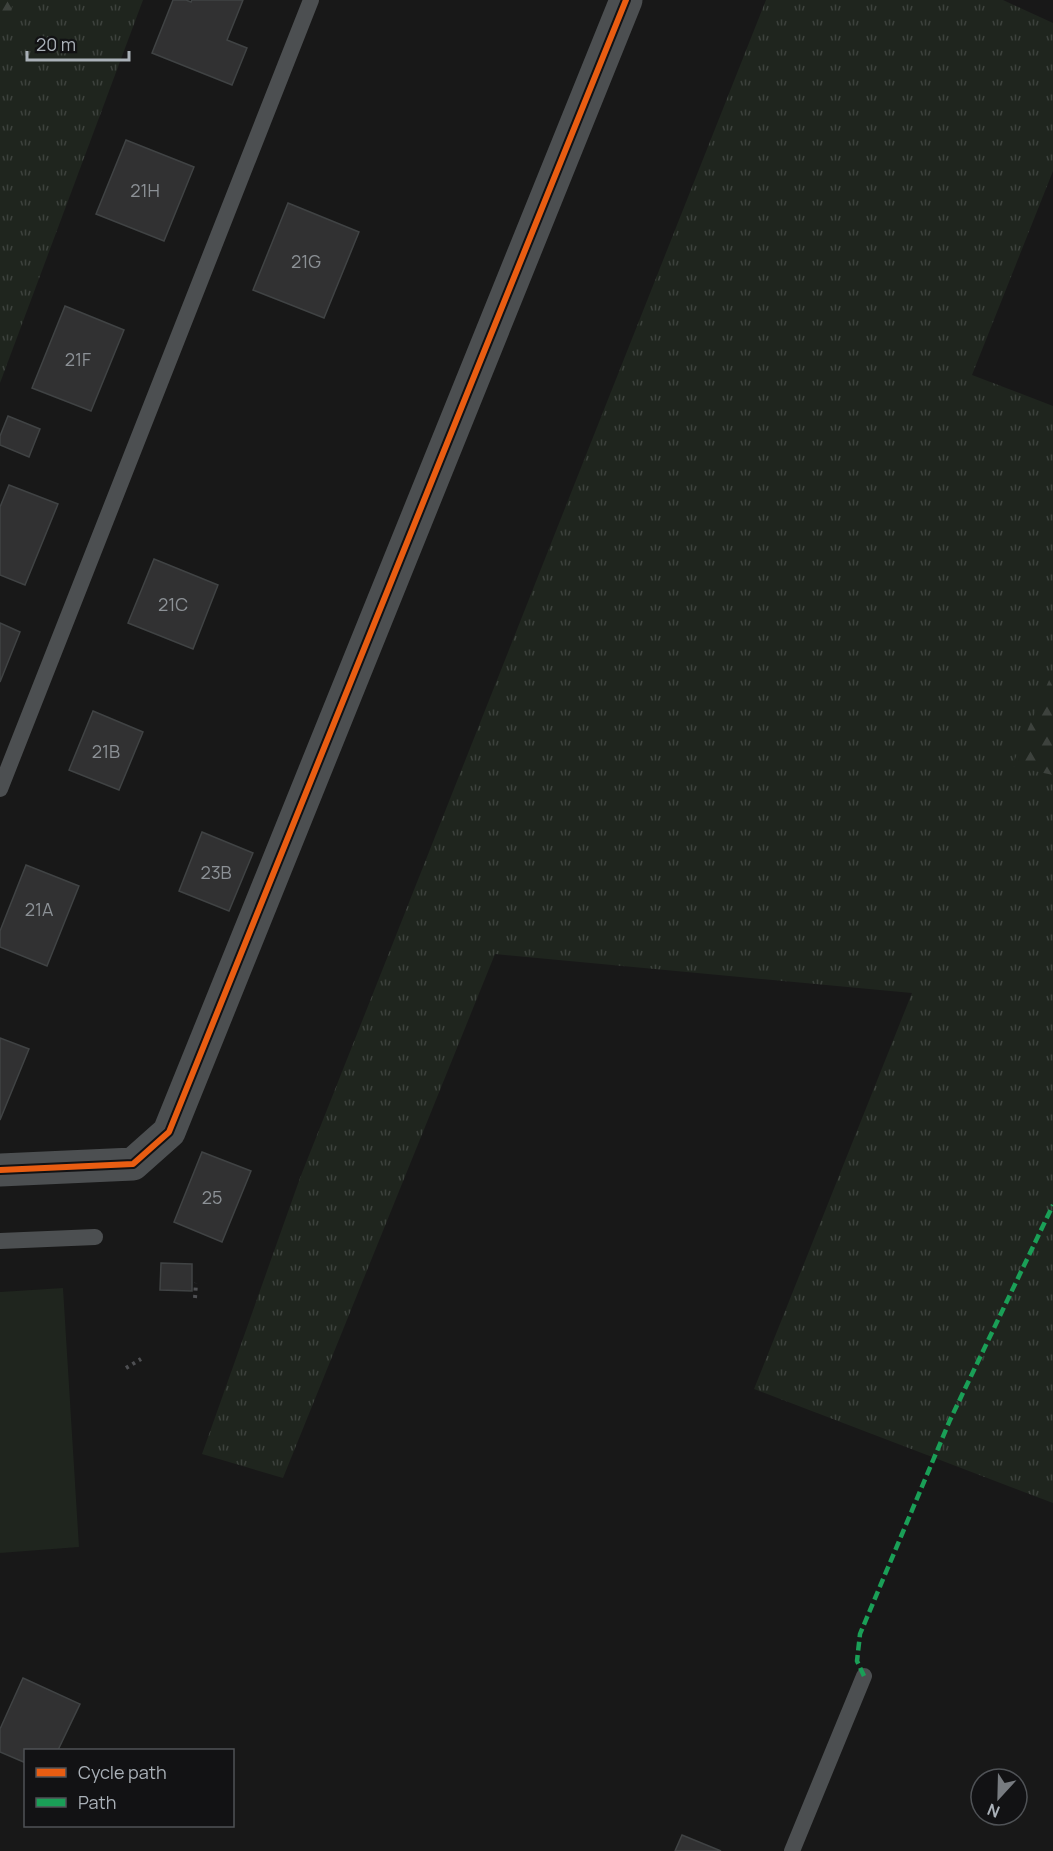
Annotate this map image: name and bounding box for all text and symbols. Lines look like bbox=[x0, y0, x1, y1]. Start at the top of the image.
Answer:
scale bar bbox=[27, 24, 129, 62]
text: 20 m bbox=[36, 32, 76, 56]
house number: 21H bbox=[130, 178, 160, 202]
house number: 21G bbox=[291, 249, 321, 273]
house number: 21F bbox=[65, 347, 91, 371]
house number: 21C bbox=[158, 592, 188, 616]
house number: 21B bbox=[92, 739, 120, 763]
house number: 23B bbox=[200, 860, 232, 884]
house number: 21A bbox=[25, 897, 54, 921]
house number: 25 bbox=[202, 1185, 222, 1209]
legend bbox=[24, 1749, 234, 1827]
text: Cycle path bbox=[78, 1760, 167, 1784]
north arrow bbox=[969, 1767, 1029, 1827]
text: Path bbox=[78, 1790, 116, 1814]
text: N bbox=[984, 1799, 1003, 1823]

